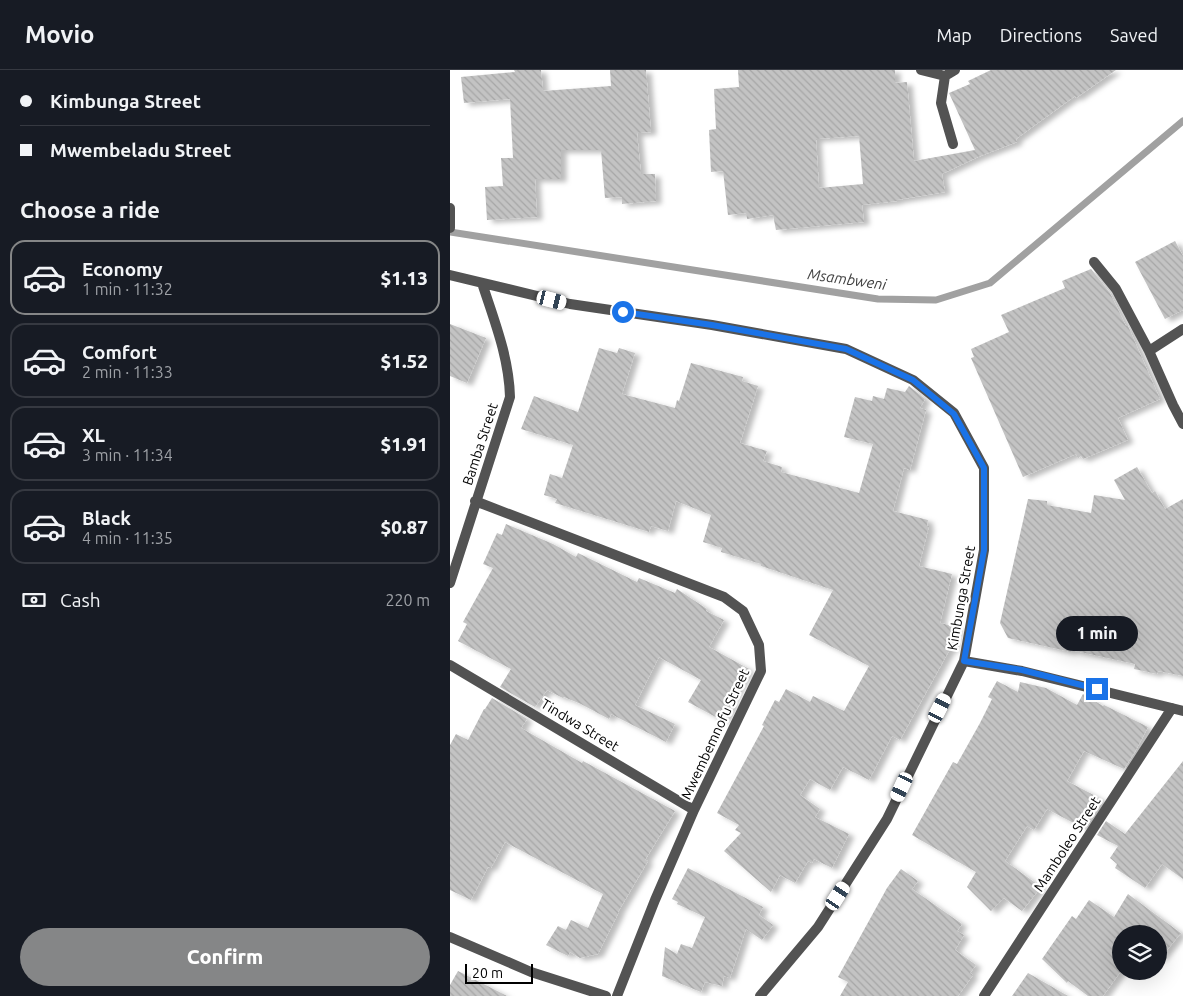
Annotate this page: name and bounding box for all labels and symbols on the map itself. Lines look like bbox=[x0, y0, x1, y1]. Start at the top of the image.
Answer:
water label: Msambweni bbox=[807, 265, 889, 293]
car bbox=[535, 289, 568, 311]
route start bbox=[612, 301, 634, 323]
street label: Bamba Street bbox=[459, 400, 501, 487]
street label: Kimbunga Street bbox=[944, 544, 978, 652]
callout: 1 min bbox=[1056, 616, 1138, 652]
street label: Mwembemnofu Street bbox=[678, 666, 753, 802]
route end bbox=[1086, 678, 1108, 700]
car bbox=[926, 691, 953, 725]
street label: Tindwa Street bbox=[538, 695, 622, 755]
car bbox=[888, 770, 915, 804]
street label: Mamboleo Street bbox=[1030, 793, 1104, 894]
car bbox=[823, 879, 852, 913]
scale bar bbox=[465, 961, 532, 984]

